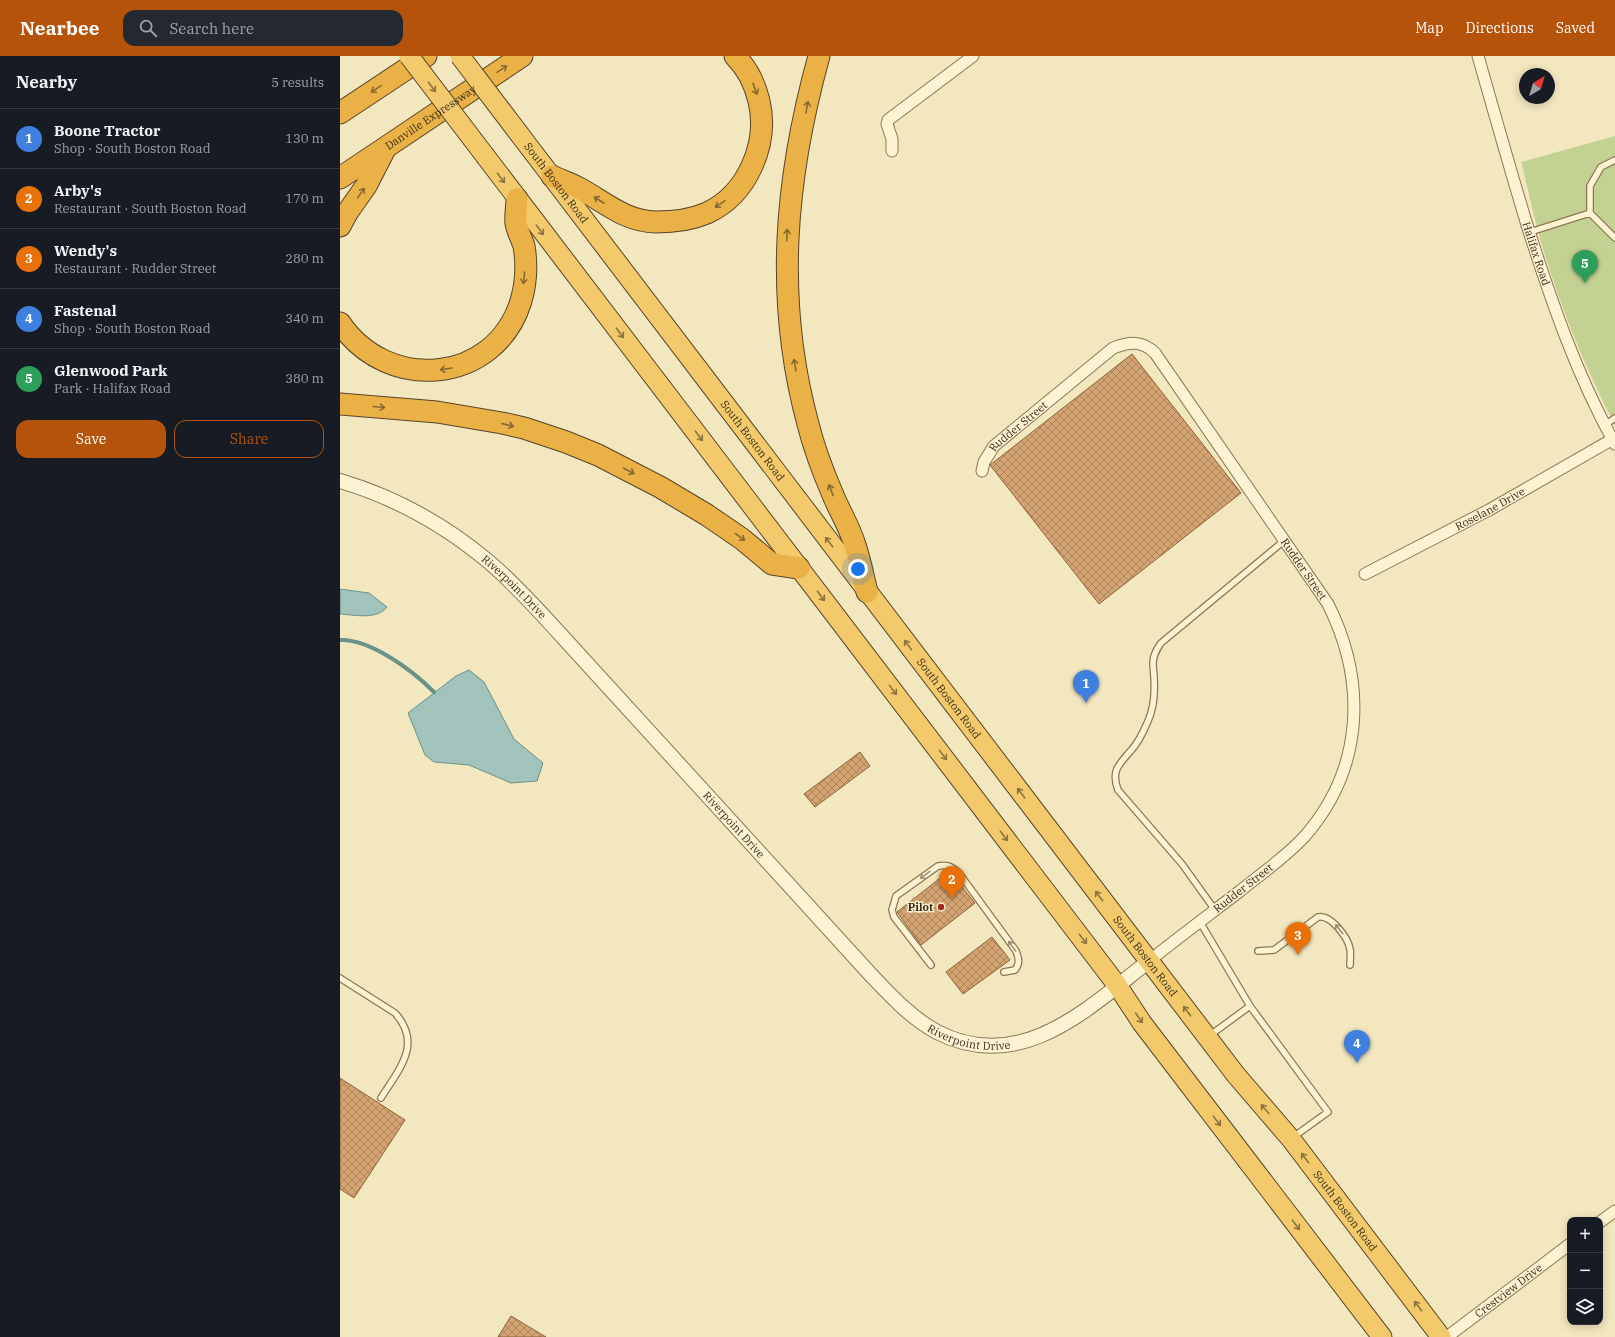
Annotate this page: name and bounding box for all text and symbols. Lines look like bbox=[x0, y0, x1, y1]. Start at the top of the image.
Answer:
search box bbox=[123, 10, 403, 46]
text: Nearbee bbox=[20, 16, 99, 40]
icon: search bbox=[137, 17, 159, 39]
text: Search here bbox=[169, 19, 254, 38]
text: Map bbox=[1415, 19, 1444, 37]
text: Directions bbox=[1466, 19, 1534, 37]
text: Saved bbox=[1556, 19, 1595, 37]
one-way arrow bbox=[497, 65, 508, 73]
north arrow bbox=[1519, 68, 1555, 104]
text: Nearby bbox=[16, 71, 77, 93]
text: 5 results bbox=[271, 74, 324, 91]
one-way arrow bbox=[428, 81, 437, 92]
street label: Danville Expressway bbox=[382, 82, 479, 153]
one-way arrow bbox=[752, 82, 759, 95]
one-way arrow bbox=[371, 85, 382, 93]
one-way arrow bbox=[803, 101, 811, 114]
text: Boone Tractor bbox=[54, 121, 160, 140]
text: 1 bbox=[25, 130, 33, 147]
text: 130 m bbox=[285, 130, 324, 147]
text: Shop · South Boston Road bbox=[54, 140, 211, 157]
street label: South Boston Road bbox=[521, 140, 592, 226]
one-way arrow bbox=[497, 173, 505, 184]
text: Arby's bbox=[54, 181, 102, 200]
one-way arrow bbox=[357, 188, 365, 199]
text: 2 bbox=[25, 190, 33, 207]
text: 170 m bbox=[285, 190, 324, 207]
one-way arrow bbox=[593, 196, 604, 205]
text: Restaurant · South Boston Road bbox=[54, 200, 247, 217]
one-way arrow bbox=[715, 200, 726, 208]
street label: Halifax Road bbox=[1519, 220, 1553, 288]
one-way arrow bbox=[536, 224, 545, 235]
one-way arrow bbox=[784, 229, 791, 242]
text: Wendy's bbox=[54, 241, 117, 260]
text: 3 bbox=[25, 250, 33, 267]
text: 280 m bbox=[285, 250, 324, 267]
pin: 5 bbox=[1572, 250, 1598, 283]
text: Restaurant · Rudder Street bbox=[54, 260, 216, 277]
one-way arrow bbox=[521, 271, 528, 284]
text: Fastenal bbox=[54, 301, 117, 320]
text: 4 bbox=[25, 310, 33, 327]
text: 340 m bbox=[285, 310, 324, 327]
text: Shop · South Boston Road bbox=[54, 320, 211, 337]
one-way arrow bbox=[615, 327, 624, 338]
one-way arrow bbox=[791, 359, 799, 372]
text: Glenwood Park bbox=[54, 361, 167, 380]
one-way arrow bbox=[439, 365, 452, 373]
text: 5 bbox=[25, 370, 33, 387]
text: 380 m bbox=[285, 370, 324, 387]
text: Park · Halifax Road bbox=[54, 380, 171, 397]
street label: South Boston Road bbox=[718, 397, 788, 484]
street label: Rudder Street bbox=[985, 398, 1050, 454]
one-way arrow bbox=[372, 403, 385, 411]
button: Save bbox=[16, 420, 166, 458]
button: Share bbox=[174, 420, 324, 458]
one-way arrow bbox=[501, 421, 514, 429]
one-way arrow bbox=[694, 431, 703, 442]
one-way arrow bbox=[622, 467, 634, 475]
one-way arrow bbox=[826, 484, 834, 496]
street label: Roselane Drive bbox=[1453, 484, 1527, 533]
one-way arrow bbox=[734, 533, 745, 542]
one-way arrow bbox=[825, 536, 833, 547]
street label: Rudder Street bbox=[1278, 536, 1330, 603]
street label: Riverpoint Drive bbox=[479, 552, 550, 622]
your location bbox=[848, 559, 868, 579]
one-way arrow bbox=[817, 591, 825, 602]
one-way arrow bbox=[903, 640, 912, 651]
street label: South Boston Road bbox=[914, 655, 984, 742]
pin: 1 bbox=[1073, 670, 1099, 703]
one-way arrow bbox=[888, 684, 897, 695]
one-way arrow bbox=[938, 749, 947, 760]
one-way arrow bbox=[1016, 787, 1025, 798]
street label: Riverpoint Drive bbox=[700, 788, 768, 861]
one-way arrow bbox=[1000, 830, 1008, 841]
street label: Rudder Street bbox=[1210, 860, 1276, 916]
pin: 2 bbox=[939, 866, 965, 899]
one-way arrow bbox=[920, 871, 931, 879]
one-way arrow bbox=[1095, 891, 1104, 902]
place label: Pilot bbox=[908, 900, 933, 914]
marker: Pilot bbox=[936, 902, 946, 912]
street label: South Boston Road bbox=[1110, 913, 1181, 999]
pin: 3 bbox=[1285, 922, 1311, 955]
one-way arrow bbox=[1334, 924, 1343, 935]
one-way arrow bbox=[1078, 934, 1087, 945]
one-way arrow bbox=[1008, 940, 1016, 951]
one-way arrow bbox=[1183, 1005, 1191, 1016]
one-way arrow bbox=[1135, 1012, 1143, 1023]
street label: Riverpoint Drive bbox=[925, 1021, 1011, 1053]
pin: 4 bbox=[1344, 1030, 1370, 1063]
one-way arrow bbox=[1261, 1104, 1270, 1115]
one-way arrow bbox=[1213, 1116, 1222, 1127]
one-way arrow bbox=[1301, 1153, 1309, 1164]
street label: South Boston Road bbox=[1310, 1168, 1381, 1254]
map controls bbox=[1567, 1217, 1603, 1325]
button: + bbox=[1567, 1217, 1603, 1253]
one-way arrow bbox=[1292, 1219, 1301, 1230]
button: − bbox=[1567, 1253, 1603, 1289]
street label: Crestview Drive bbox=[1472, 1260, 1545, 1321]
button: layers bbox=[1567, 1289, 1603, 1325]
one-way arrow bbox=[1414, 1301, 1422, 1312]

